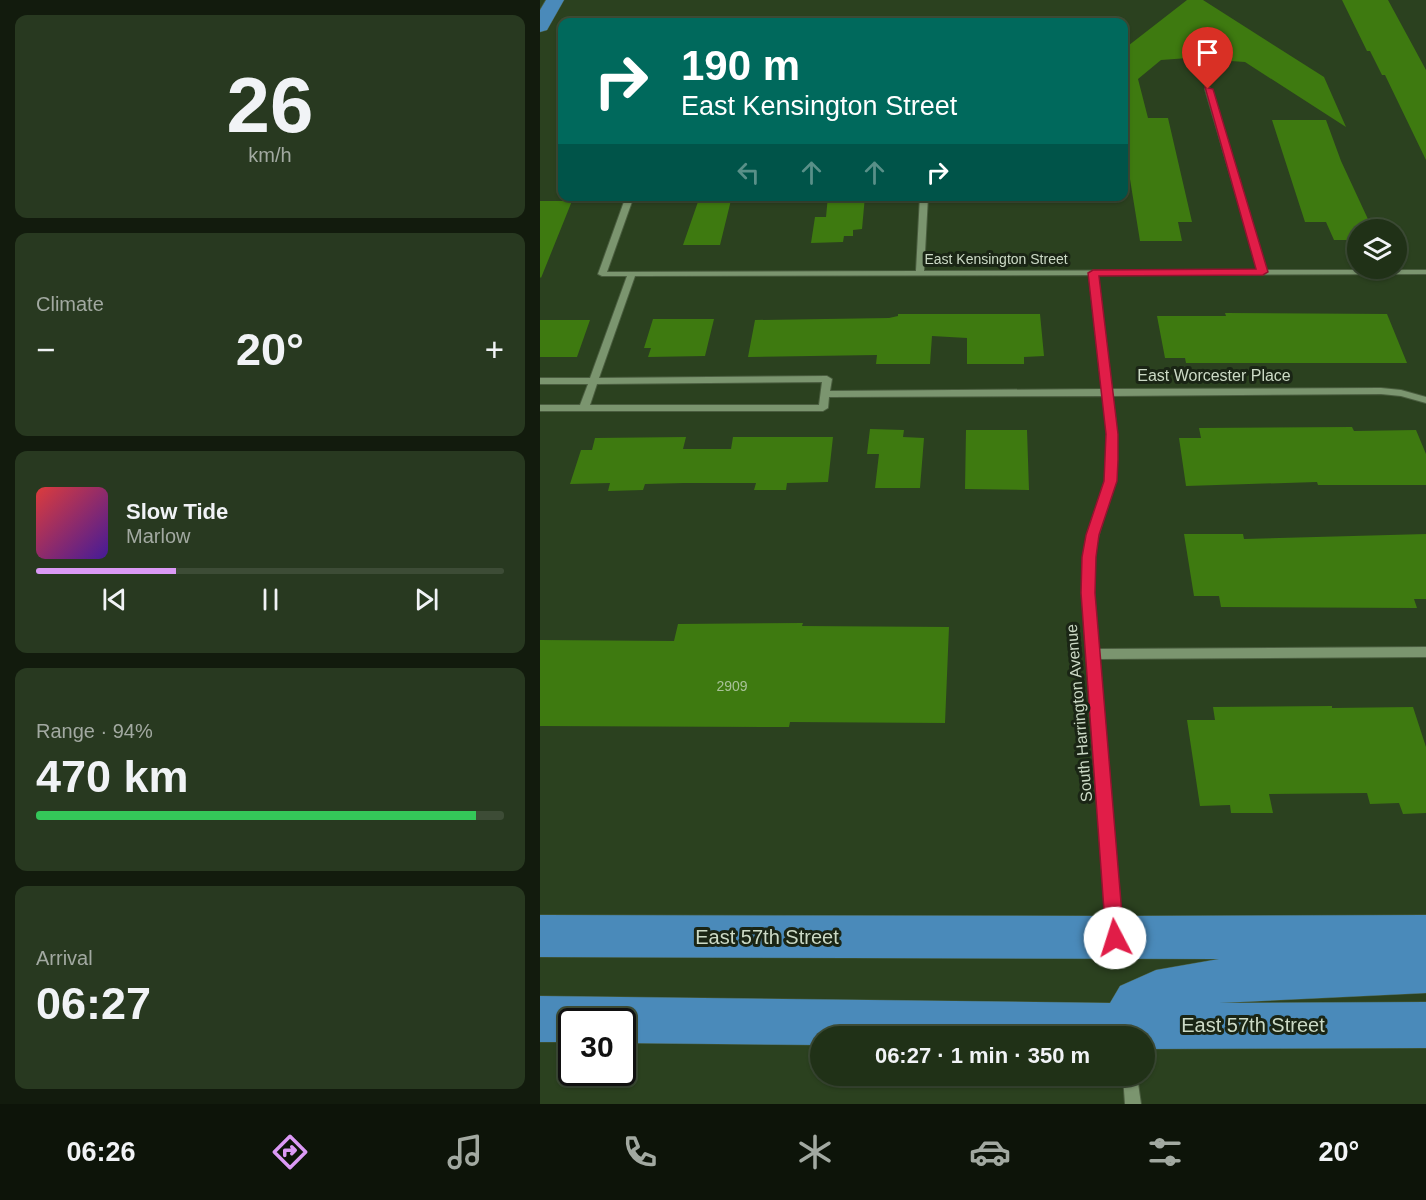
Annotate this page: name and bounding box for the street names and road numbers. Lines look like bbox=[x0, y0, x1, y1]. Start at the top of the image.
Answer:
street label: East Kensington Street bbox=[924, 251, 1068, 267]
street label: East Worcester Place bbox=[1137, 367, 1291, 384]
street label: South Harrington Avenue bbox=[1063, 623, 1095, 803]
street label: East 57th Street bbox=[695, 926, 839, 948]
street label: East 57th Street bbox=[1181, 1014, 1325, 1036]

